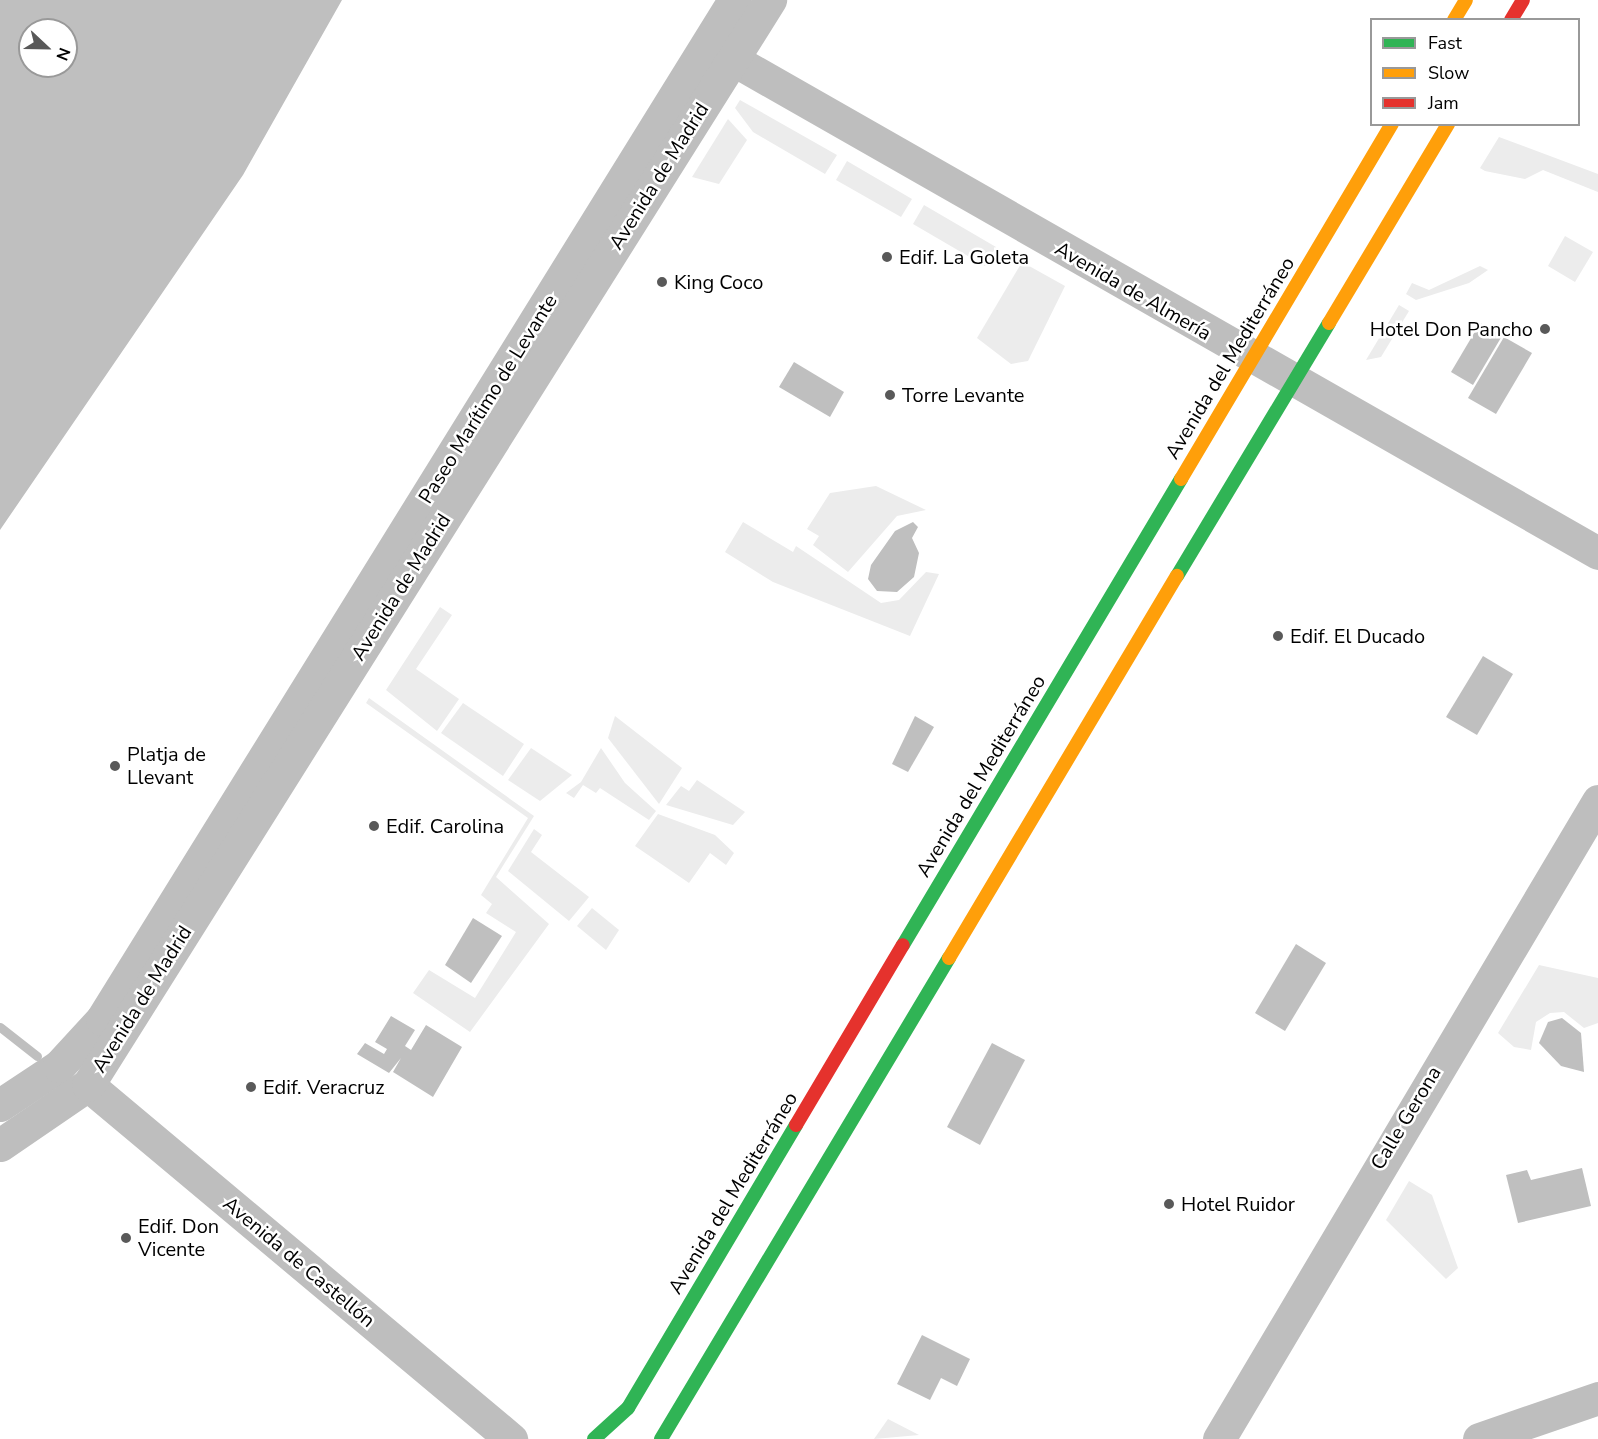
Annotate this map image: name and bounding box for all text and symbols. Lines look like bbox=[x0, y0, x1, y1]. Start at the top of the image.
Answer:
north arrow bbox=[18, 18, 78, 78]
legend bbox=[1370, 18, 1580, 126]
text: Fast bbox=[1428, 31, 1462, 55]
text: N bbox=[50, 44, 75, 64]
text: Slow bbox=[1428, 61, 1469, 85]
text: Jam bbox=[1428, 91, 1459, 115]
street label: Avenida de Madrid bbox=[604, 98, 714, 254]
street label: Avenida de Almería bbox=[1051, 237, 1215, 345]
place label: Edif. La Goleta bbox=[899, 245, 1029, 269]
marker: Edif. La Goleta bbox=[880, 250, 894, 264]
street label: Avenida del Mediterráneo bbox=[1160, 253, 1300, 463]
place label: King Coco bbox=[674, 270, 763, 294]
marker: King Coco bbox=[655, 275, 669, 289]
street label: Paseo Marítimo de Levante bbox=[414, 290, 562, 508]
place label: Hotel Don Pancho bbox=[1370, 317, 1533, 341]
marker: Hotel Don Pancho bbox=[1538, 322, 1552, 336]
place label: Torre Levante bbox=[902, 383, 1024, 407]
marker: Torre Levante bbox=[883, 388, 897, 402]
street label: Avenida de Madrid bbox=[346, 509, 456, 665]
place label: Edif. El Ducado bbox=[1290, 624, 1425, 648]
marker: Edif. El Ducado bbox=[1271, 629, 1285, 643]
street label: Avenida del Mediterráneo bbox=[911, 671, 1051, 881]
place label: Platja de Llevant bbox=[127, 742, 206, 789]
marker: Platja de Llevant bbox=[108, 759, 122, 773]
place label: Edif. Carolina bbox=[386, 814, 504, 838]
marker: Edif. Carolina bbox=[367, 819, 381, 833]
street label: Avenida de Madrid bbox=[87, 921, 197, 1077]
street label: Calle Gerona bbox=[1366, 1062, 1446, 1174]
place label: Edif. Veracruz bbox=[263, 1075, 385, 1099]
marker: Edif. Veracruz bbox=[244, 1080, 258, 1094]
street label: Avenida del Mediterráneo bbox=[663, 1088, 803, 1298]
street label: Avenida de Castellón bbox=[218, 1192, 380, 1332]
place label: Hotel Ruidor bbox=[1181, 1192, 1295, 1216]
marker: Hotel Ruidor bbox=[1162, 1197, 1176, 1211]
place label: Edif. Don Vicente bbox=[138, 1214, 219, 1261]
marker: Edif. Don Vicente bbox=[119, 1231, 133, 1245]

